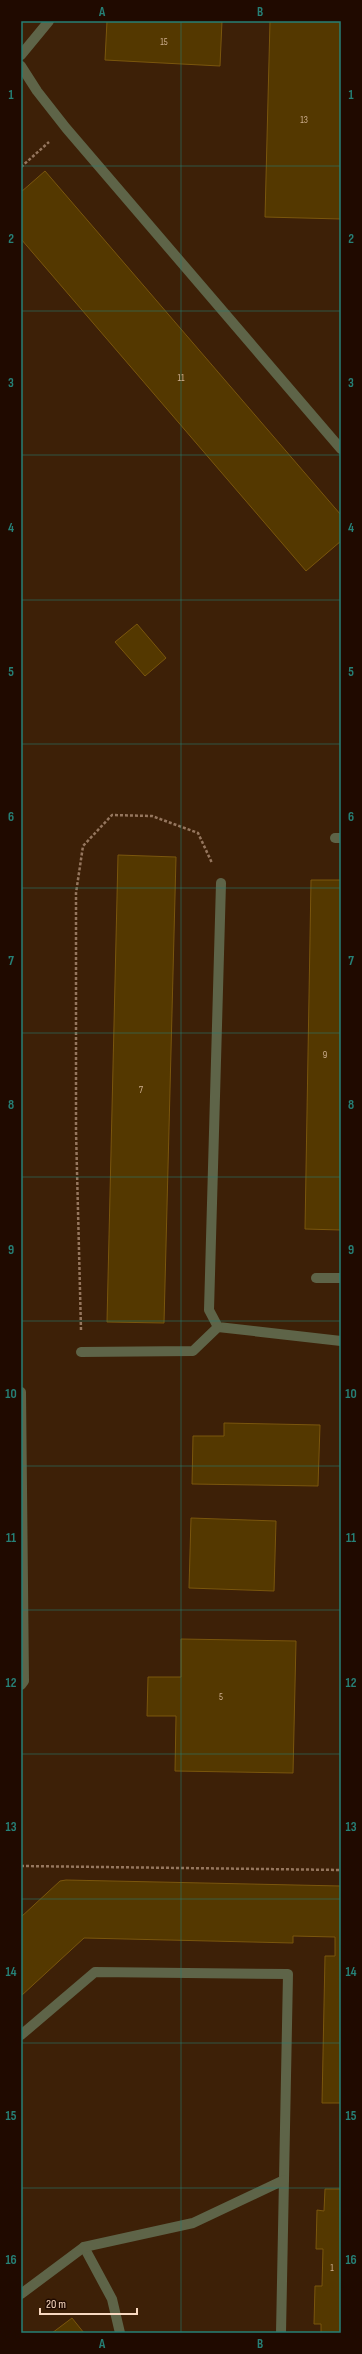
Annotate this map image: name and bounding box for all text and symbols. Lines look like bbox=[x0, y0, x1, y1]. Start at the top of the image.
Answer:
text: A bbox=[98, 4, 106, 20]
text: B bbox=[257, 4, 263, 20]
house number: 15 bbox=[160, 36, 168, 48]
text: 1 bbox=[8, 87, 14, 103]
text: 1 bbox=[348, 87, 354, 103]
house number: 13 bbox=[300, 114, 308, 126]
text: 2 bbox=[8, 231, 14, 247]
text: 2 bbox=[348, 231, 354, 247]
house number: 11 bbox=[178, 372, 185, 384]
text: 3 bbox=[8, 375, 14, 391]
text: 3 bbox=[348, 375, 354, 391]
text: 4 bbox=[8, 520, 14, 536]
text: 4 bbox=[348, 520, 354, 536]
text: 5 bbox=[8, 664, 14, 680]
text: 5 bbox=[348, 664, 354, 680]
text: 6 bbox=[8, 809, 14, 825]
text: 6 bbox=[348, 809, 354, 825]
text: 7 bbox=[8, 953, 14, 969]
text: 7 bbox=[348, 953, 354, 969]
house number: 9 bbox=[323, 1049, 327, 1061]
house number: 7 bbox=[139, 1084, 143, 1096]
text: 8 bbox=[8, 1097, 14, 1113]
text: 8 bbox=[348, 1097, 354, 1113]
text: 9 bbox=[8, 1242, 14, 1258]
text: 9 bbox=[348, 1242, 354, 1258]
text: 10 bbox=[5, 1386, 17, 1402]
text: 10 bbox=[345, 1386, 357, 1402]
text: 11 bbox=[6, 1530, 16, 1546]
text: 11 bbox=[346, 1530, 356, 1546]
text: 12 bbox=[6, 1675, 17, 1691]
text: 12 bbox=[346, 1675, 357, 1691]
house number: 5 bbox=[219, 1691, 223, 1703]
text: 13 bbox=[6, 1819, 17, 1835]
text: 13 bbox=[346, 1819, 357, 1835]
text: 14 bbox=[5, 1964, 17, 1980]
text: 14 bbox=[345, 1964, 357, 1980]
text: 15 bbox=[6, 2108, 17, 2124]
text: 15 bbox=[346, 2108, 357, 2124]
text: 16 bbox=[5, 2252, 17, 2268]
text: 16 bbox=[345, 2252, 357, 2268]
house number: 1 bbox=[330, 2262, 334, 2274]
scale bar bbox=[40, 2290, 137, 2316]
text: 20 m bbox=[46, 2297, 66, 2312]
text: A bbox=[98, 2336, 106, 2352]
text: B bbox=[257, 2336, 263, 2352]

